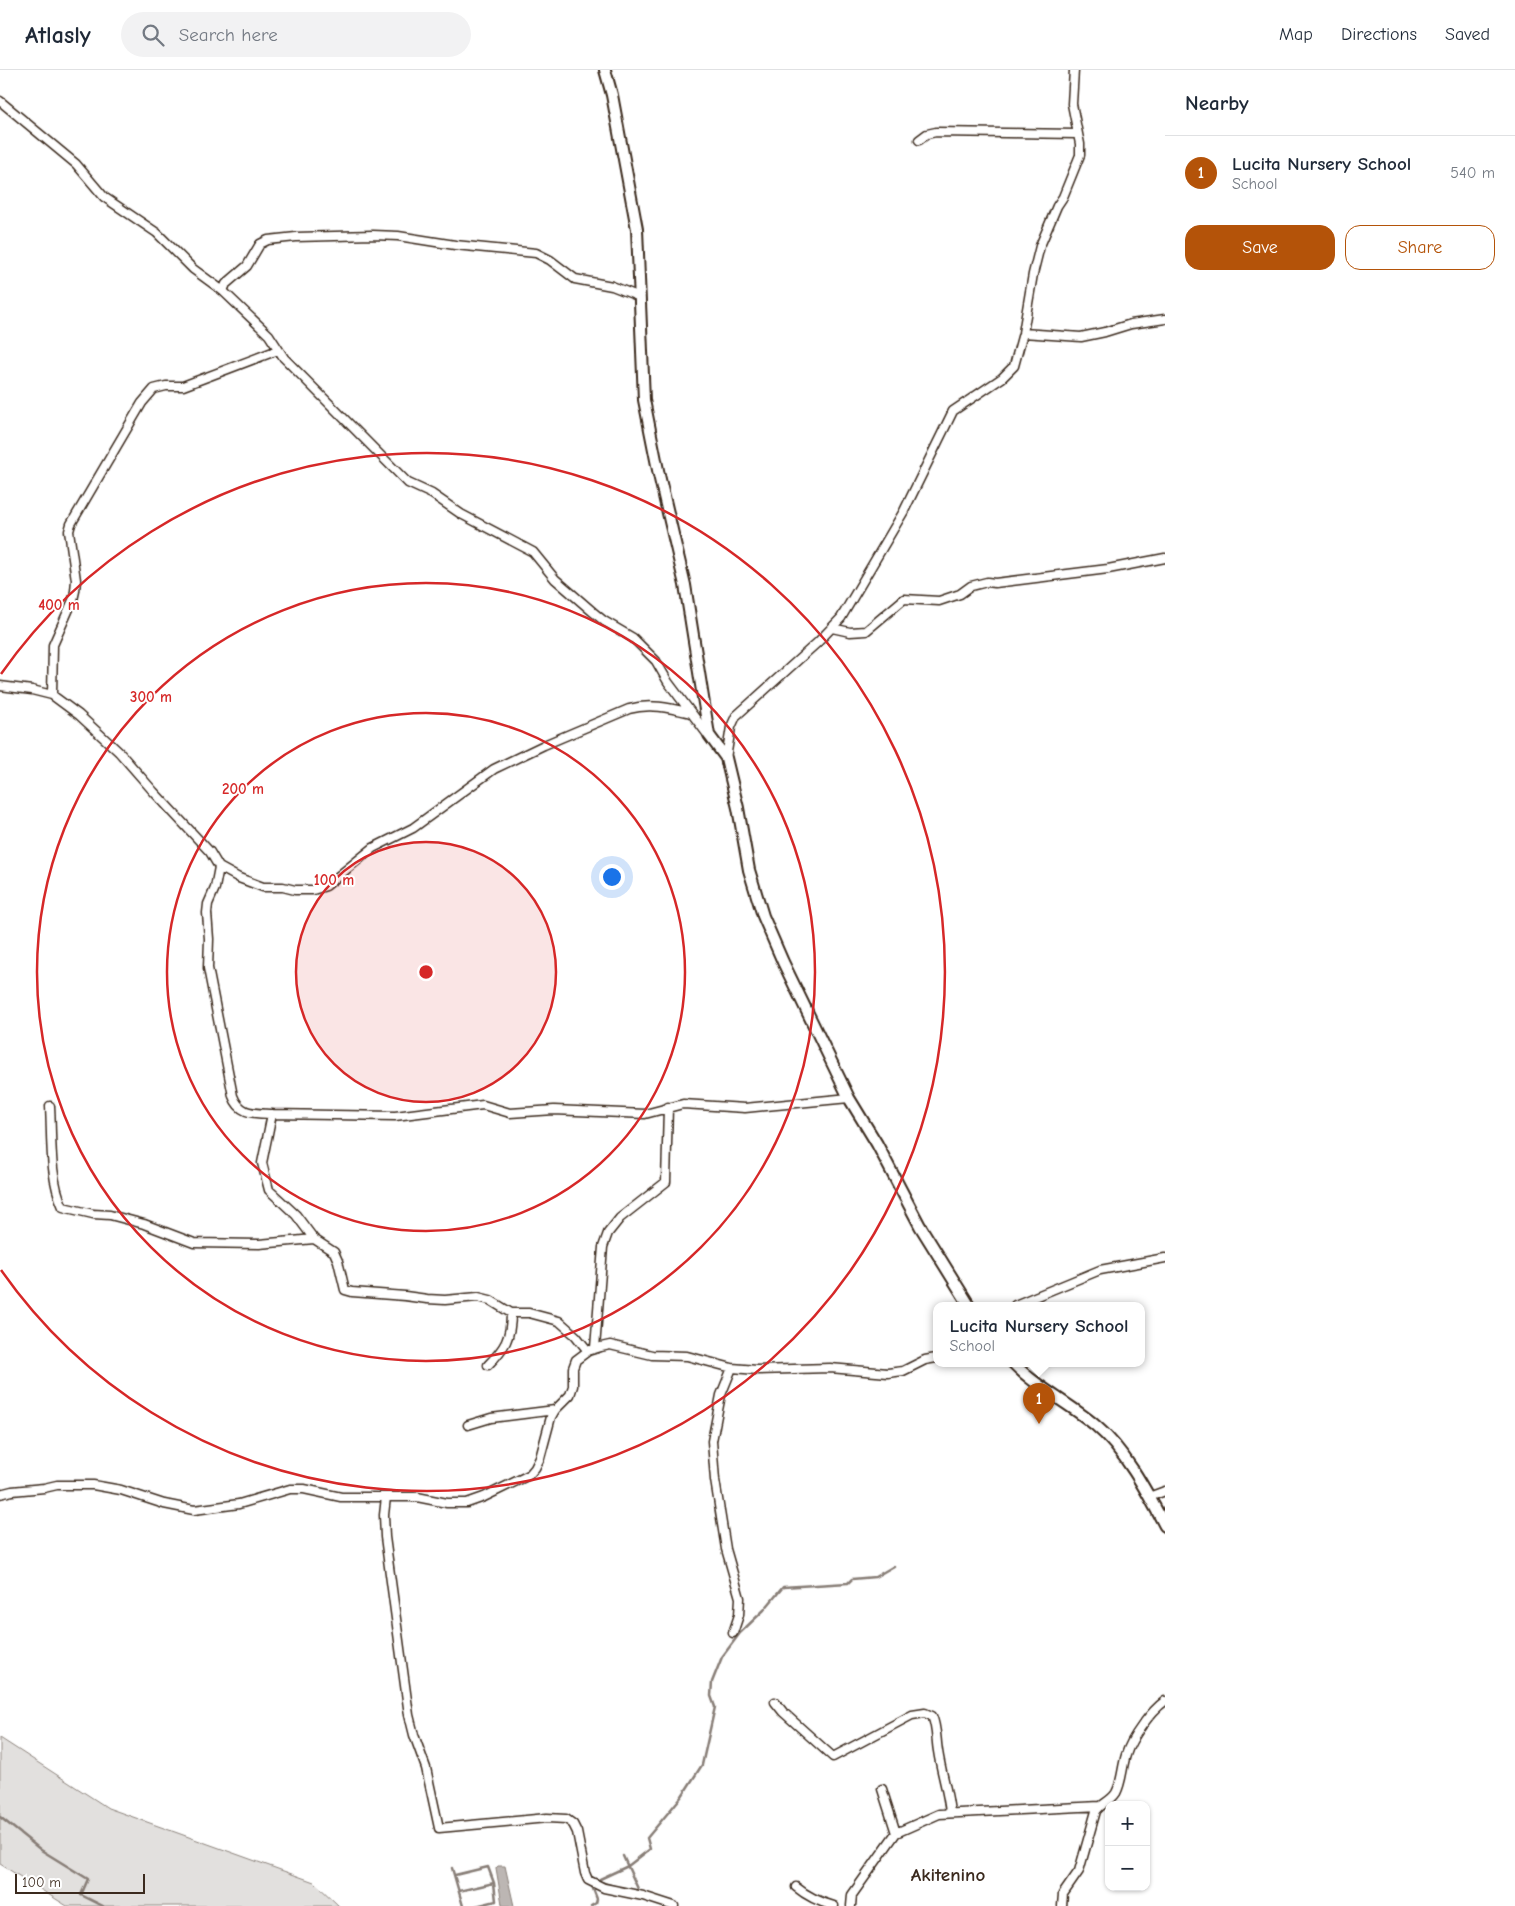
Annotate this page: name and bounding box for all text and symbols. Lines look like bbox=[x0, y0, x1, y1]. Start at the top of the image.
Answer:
search box bbox=[121, 12, 471, 57]
text: Atlasly bbox=[25, 21, 91, 49]
icon: search bbox=[139, 21, 167, 49]
text: Search here bbox=[179, 24, 278, 46]
text: Map bbox=[1279, 24, 1313, 45]
text: Directions bbox=[1341, 24, 1417, 45]
text: Saved bbox=[1445, 24, 1490, 45]
text: Nearby bbox=[1185, 91, 1249, 115]
text: Lucita Nursery School bbox=[1232, 153, 1411, 175]
text: 1 bbox=[1198, 164, 1204, 182]
text: 540 m bbox=[1450, 164, 1495, 182]
text: School bbox=[1232, 175, 1278, 193]
button: Save bbox=[1185, 225, 1335, 270]
button: Share bbox=[1345, 225, 1495, 270]
text: 400 m bbox=[38, 596, 80, 614]
text: 300 m bbox=[130, 688, 172, 706]
text: 200 m bbox=[222, 780, 264, 798]
your location bbox=[599, 864, 625, 890]
text: 100 m bbox=[314, 871, 354, 889]
centre of rings bbox=[417, 963, 435, 981]
popup bbox=[933, 1302, 1145, 1367]
text: Lucita Nursery School bbox=[949, 1315, 1129, 1337]
text: School bbox=[949, 1337, 995, 1355]
pin: 1 bbox=[1023, 1383, 1055, 1424]
map controls bbox=[1105, 1801, 1150, 1891]
button: + bbox=[1105, 1801, 1150, 1846]
button: − bbox=[1105, 1846, 1150, 1891]
district label: Akitenino bbox=[911, 1864, 985, 1886]
scale bar bbox=[15, 1871, 145, 1894]
text: 100 m bbox=[22, 1874, 61, 1891]

